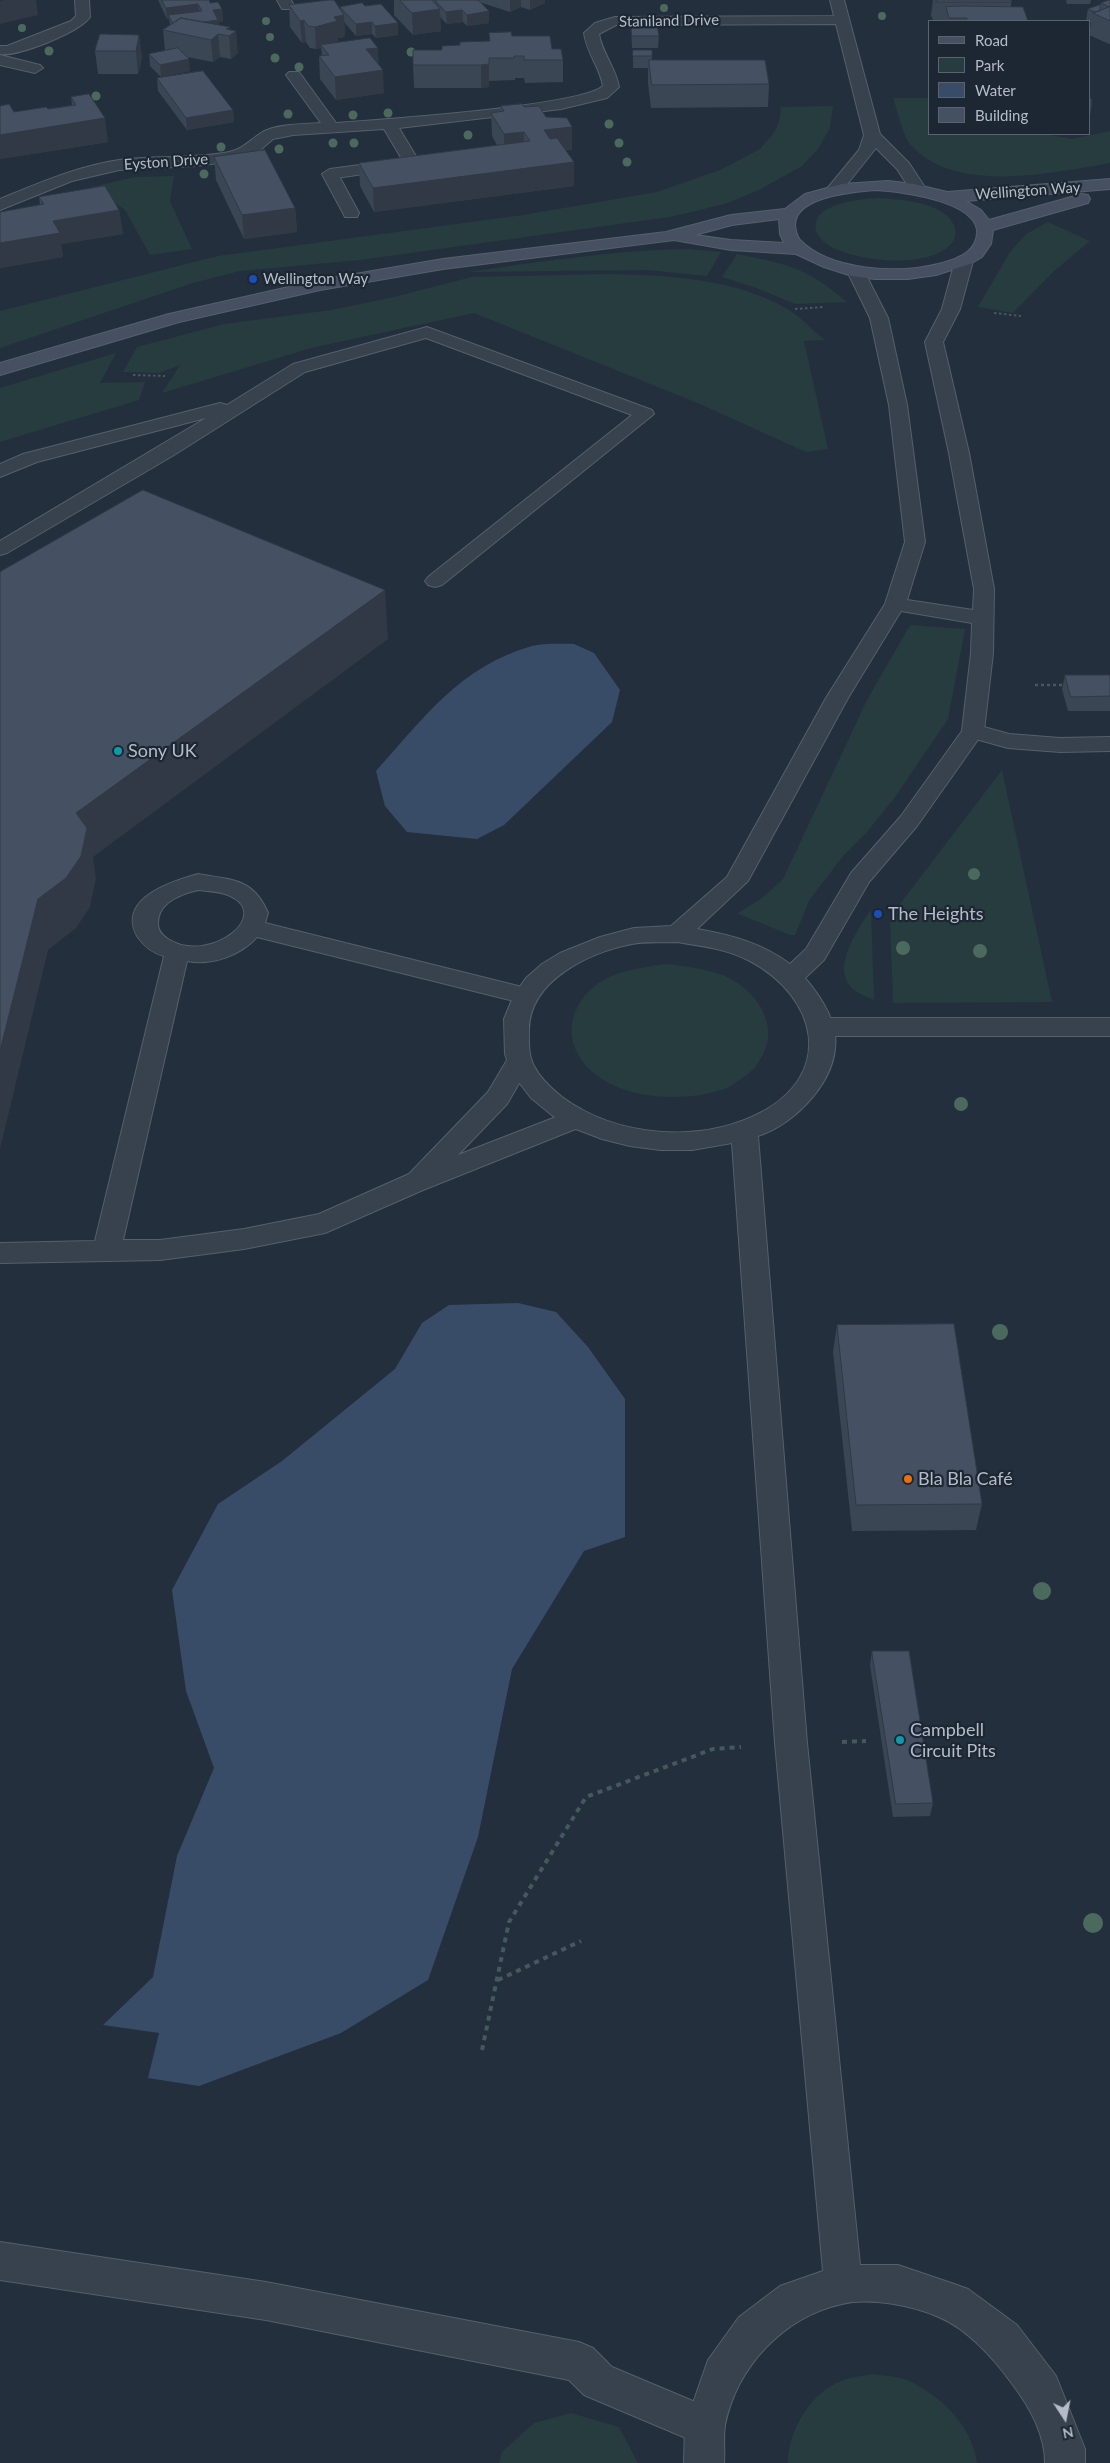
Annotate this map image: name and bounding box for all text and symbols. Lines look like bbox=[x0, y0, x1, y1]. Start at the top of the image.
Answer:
street label: Staniland Drive bbox=[619, 11, 719, 31]
legend bbox=[928, 20, 1090, 135]
text: Road bbox=[975, 31, 1008, 49]
text: Park bbox=[975, 56, 1004, 74]
text: Water bbox=[975, 81, 1016, 99]
text: Building bbox=[975, 106, 1028, 124]
street label: Eyston Drive bbox=[123, 150, 209, 174]
street label: Wellington Way bbox=[975, 178, 1081, 204]
place label: Wellington Way bbox=[263, 270, 368, 288]
marker: Wellington Way bbox=[247, 273, 259, 285]
place label: Sony UK bbox=[128, 740, 197, 762]
marker: Sony UK bbox=[112, 745, 124, 757]
place label: The Heights bbox=[888, 903, 983, 925]
marker: The Heights bbox=[872, 908, 884, 920]
place label: Bla Bla Café bbox=[918, 1468, 1013, 1490]
marker: Bla Bla Café bbox=[902, 1473, 914, 1485]
place label: Campbell Circuit Pits bbox=[910, 1719, 996, 1762]
marker: Campbell Circuit Pits bbox=[894, 1734, 906, 1746]
north arrow bbox=[1040, 2393, 1090, 2443]
text: N bbox=[1061, 2424, 1075, 2443]

